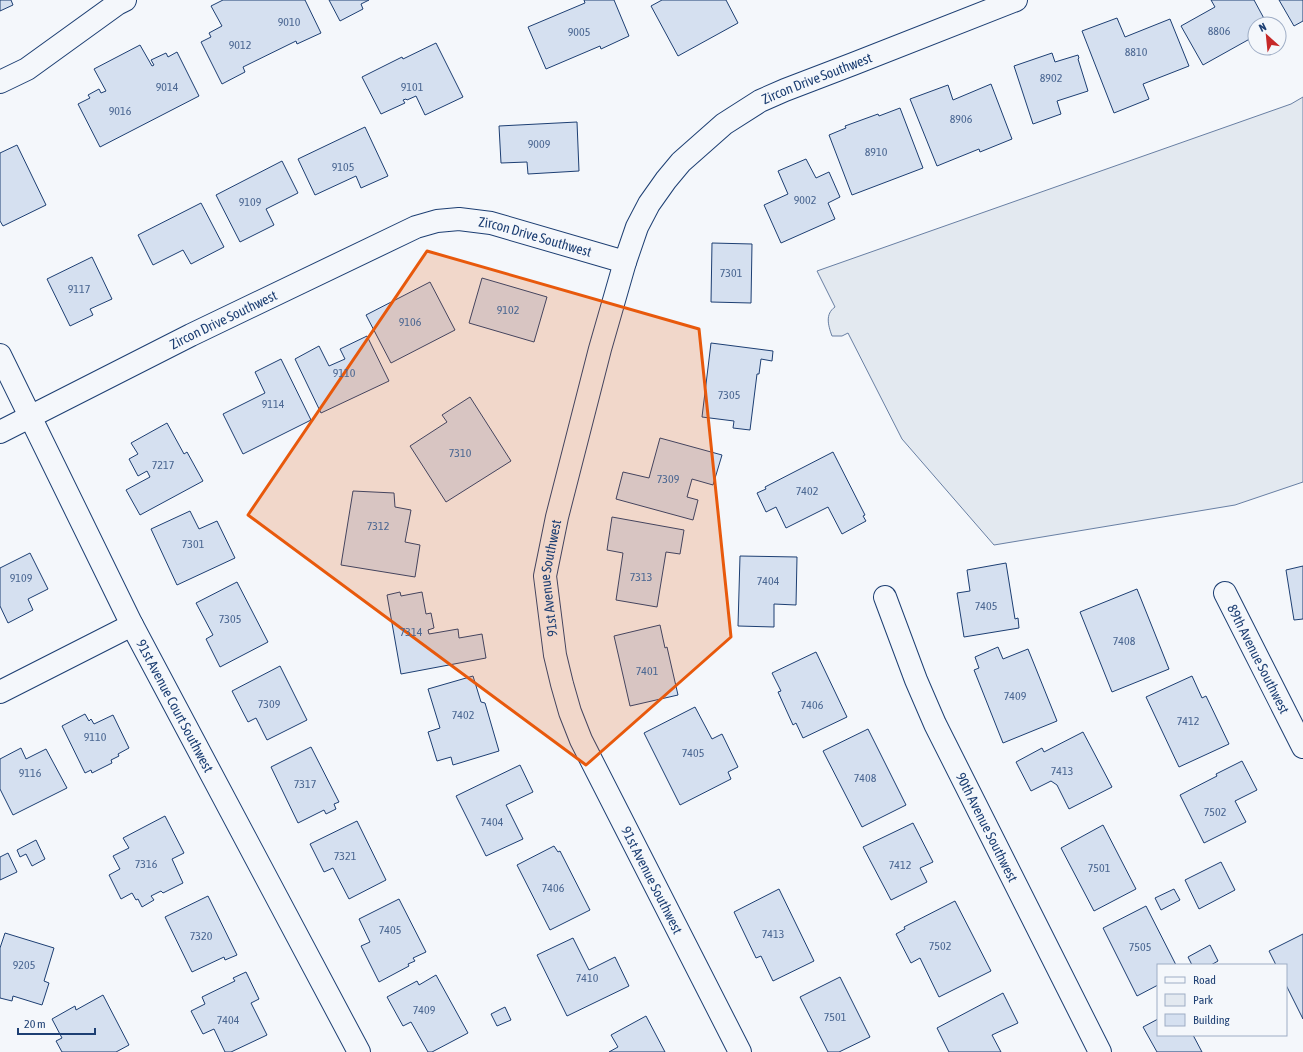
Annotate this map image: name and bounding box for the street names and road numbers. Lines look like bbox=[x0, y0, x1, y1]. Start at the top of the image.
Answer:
street label: Zircon Drive Southwest bbox=[759, 49, 874, 107]
street label: Zircon Drive Southwest bbox=[478, 214, 594, 260]
street label: Zircon Drive Southwest bbox=[167, 287, 279, 352]
street label: 91st Avenue Southwest bbox=[537, 518, 564, 638]
street label: 89th Avenue Southwest bbox=[1224, 602, 1293, 716]
street label: 91st Avenue Court Southwest bbox=[133, 637, 217, 775]
street label: 90th Avenue Southwest bbox=[953, 770, 1021, 885]
street label: 91st Avenue Southwest bbox=[618, 824, 686, 936]

